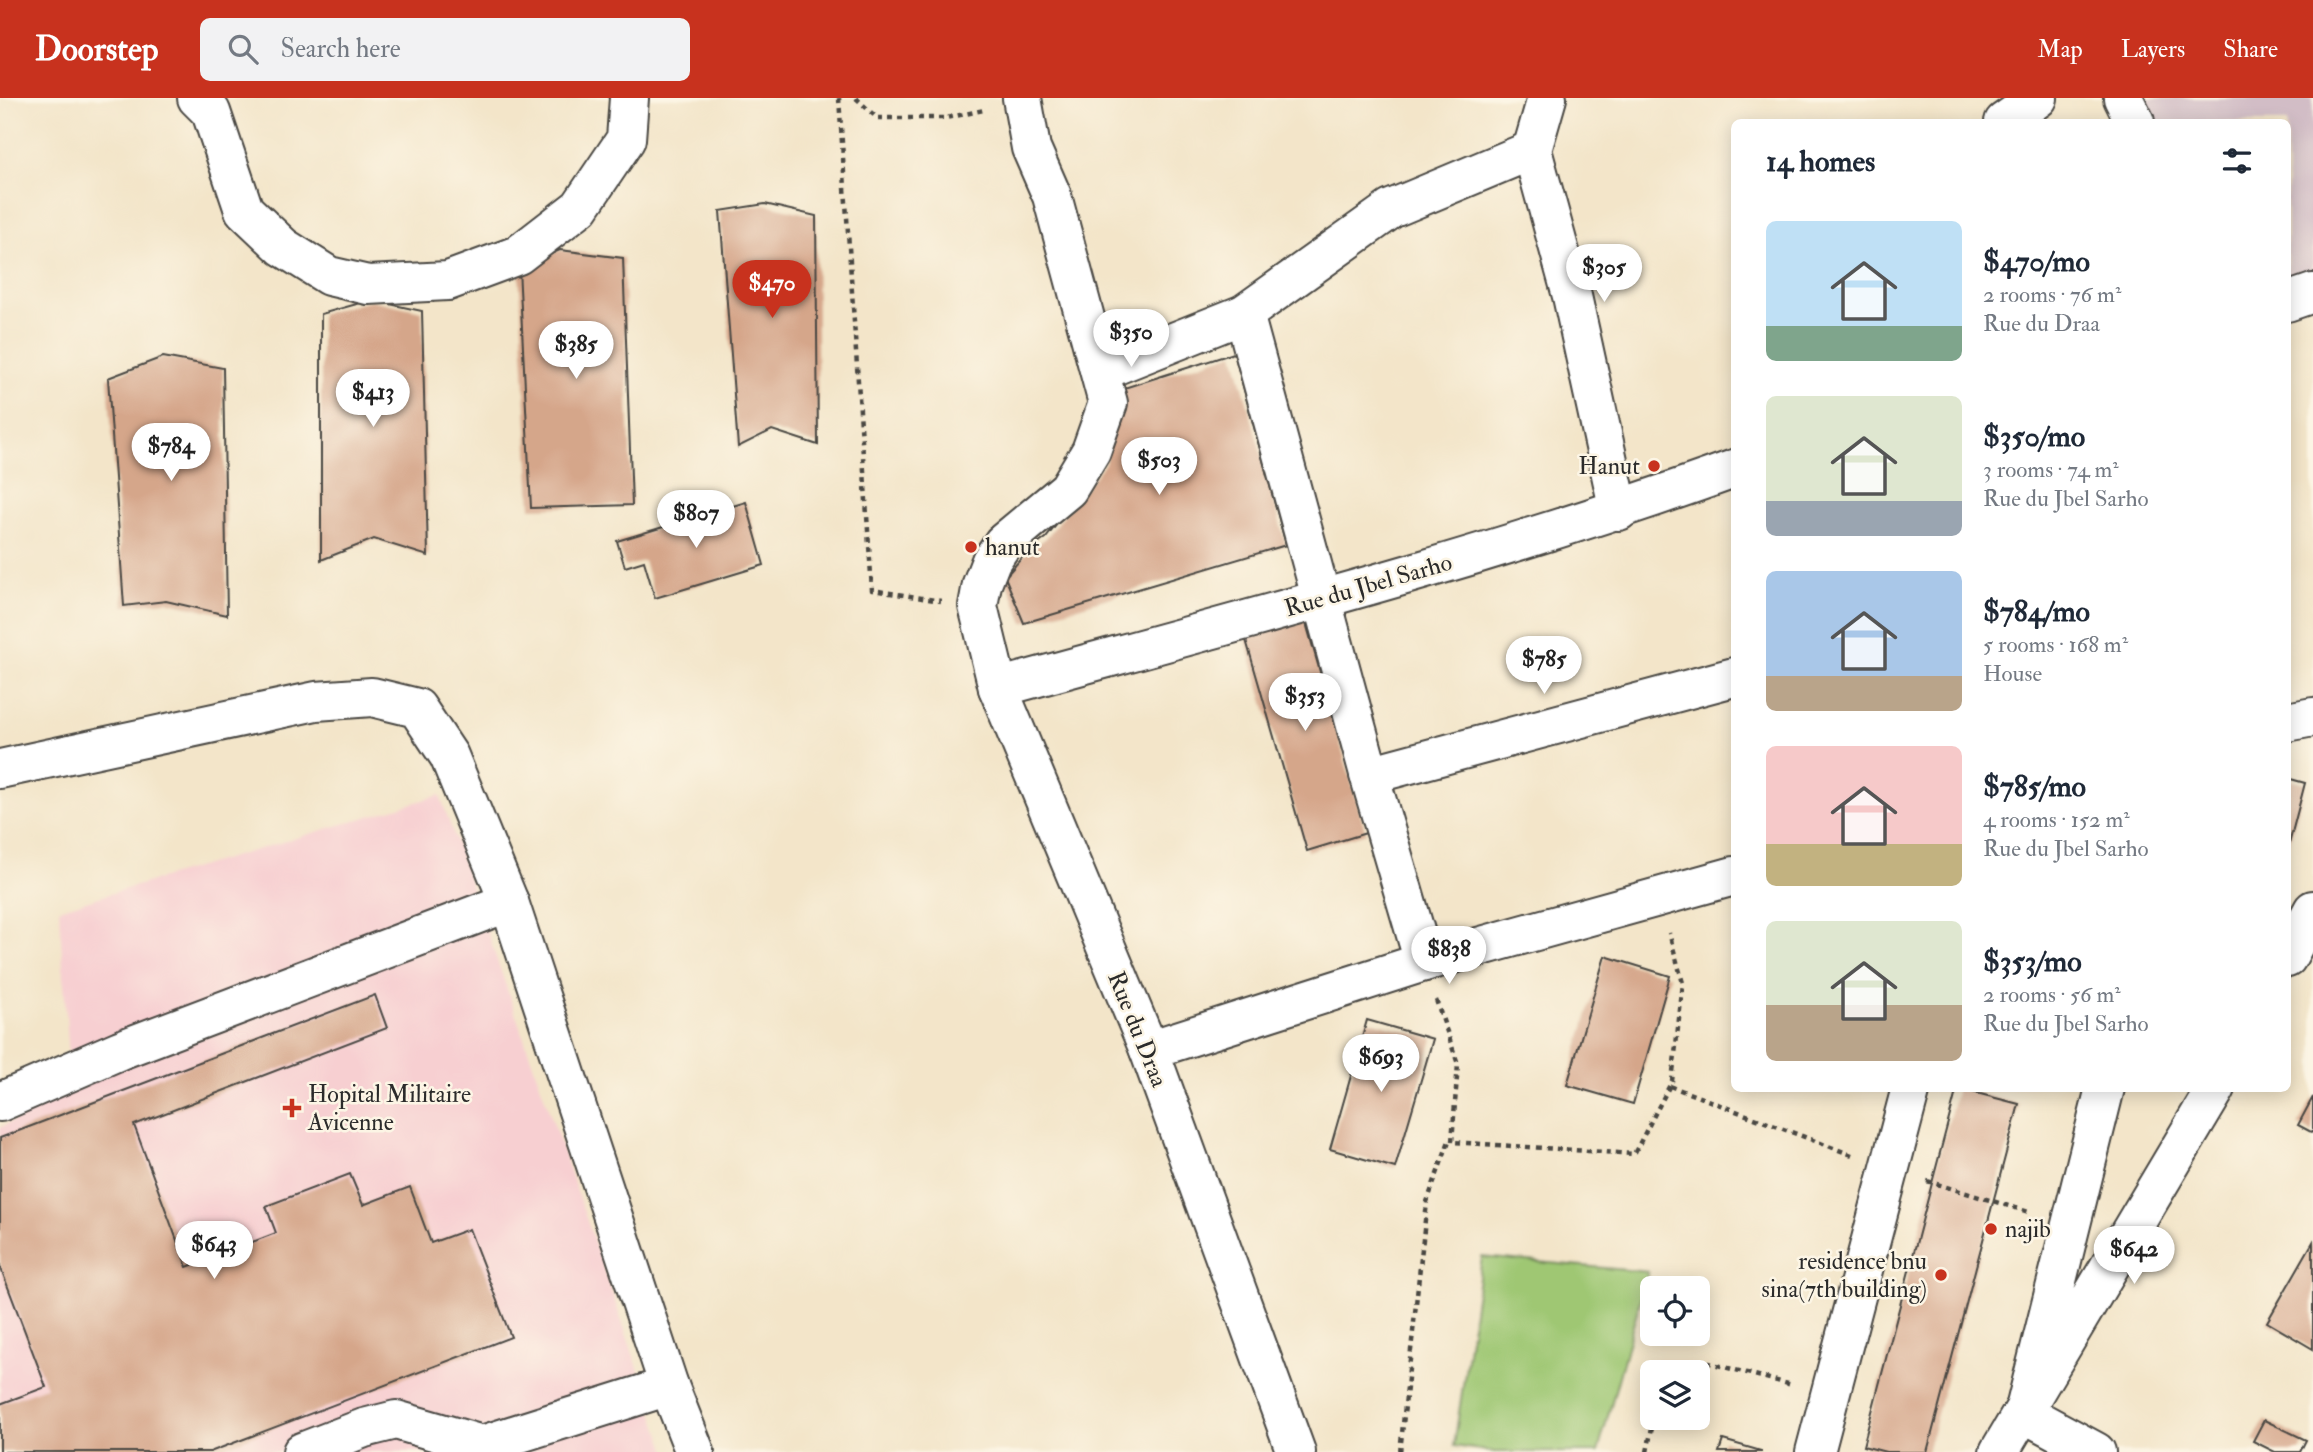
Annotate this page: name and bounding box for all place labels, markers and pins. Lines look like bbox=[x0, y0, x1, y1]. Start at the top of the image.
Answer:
pin: $305 bbox=[1563, 244, 1645, 304]
pin: $470 bbox=[731, 260, 813, 320]
pin: $350 bbox=[1090, 310, 1172, 369]
pin: $385 bbox=[535, 322, 617, 381]
pin: $413 bbox=[332, 370, 414, 429]
pin: $784 bbox=[130, 424, 212, 483]
pin: $503 bbox=[1118, 438, 1200, 497]
place label: Hanut bbox=[1578, 451, 1640, 482]
marker: Hanut bbox=[1646, 458, 1662, 474]
pin: $807 bbox=[655, 490, 737, 550]
place label: hanut bbox=[985, 532, 1040, 563]
marker: hanut bbox=[963, 539, 979, 555]
pin: $785 bbox=[1503, 636, 1585, 696]
pin: $353 bbox=[1264, 674, 1346, 733]
pin: $838 bbox=[1408, 926, 1490, 986]
pin: $693 bbox=[1340, 1034, 1422, 1094]
place label: Hopital Militaire Avicenne bbox=[307, 1079, 471, 1138]
marker: Hopital Militaire Avicenne bbox=[282, 1098, 302, 1118]
place label: najib bbox=[2005, 1214, 2051, 1245]
marker: najib bbox=[1983, 1221, 1999, 1237]
pin: $643 bbox=[173, 1222, 255, 1281]
pin: $642 bbox=[2093, 1226, 2175, 1286]
place label: residence bnu sina(7th building) bbox=[1761, 1246, 1927, 1305]
marker: residence bnu sina(7th building) bbox=[1933, 1267, 1949, 1283]

